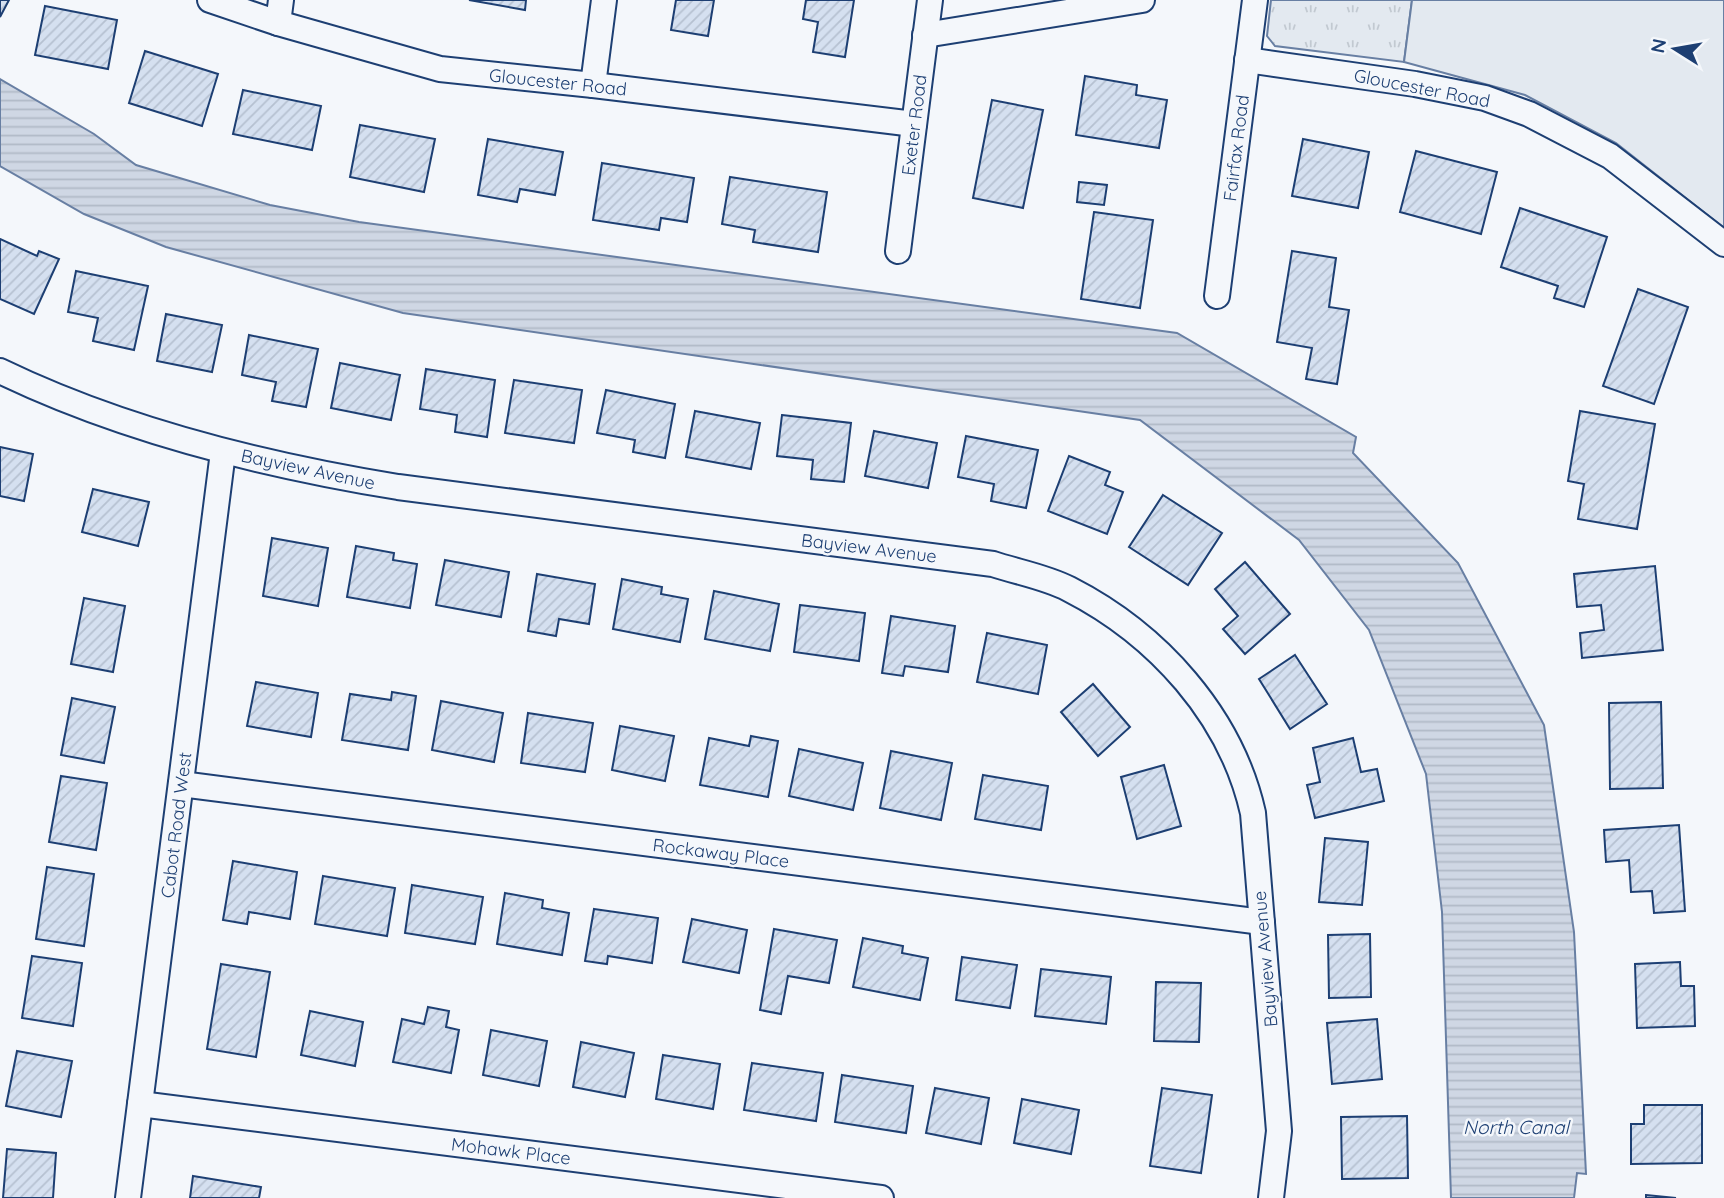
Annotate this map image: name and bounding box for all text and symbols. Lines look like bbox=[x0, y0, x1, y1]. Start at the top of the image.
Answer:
north arrow bbox=[1640, 14, 1710, 84]
text: N bbox=[1645, 37, 1671, 55]
street label: Gloucester Road bbox=[488, 63, 628, 101]
street label: Gloucester Road bbox=[1352, 64, 1492, 112]
street label: Exeter Road bbox=[896, 73, 932, 177]
street label: Fairfax Road bbox=[1218, 93, 1254, 203]
street label: Bayview Avenue bbox=[239, 444, 377, 494]
street label: Bayview Avenue bbox=[800, 528, 938, 568]
street label: Cabot Road West bbox=[156, 751, 196, 899]
street label: Rockaway Place bbox=[651, 833, 791, 873]
street label: Bayview Avenue bbox=[1248, 890, 1282, 1028]
water label: North Canal bbox=[1463, 1115, 1572, 1139]
street label: Mohawk Place bbox=[450, 1132, 572, 1170]

